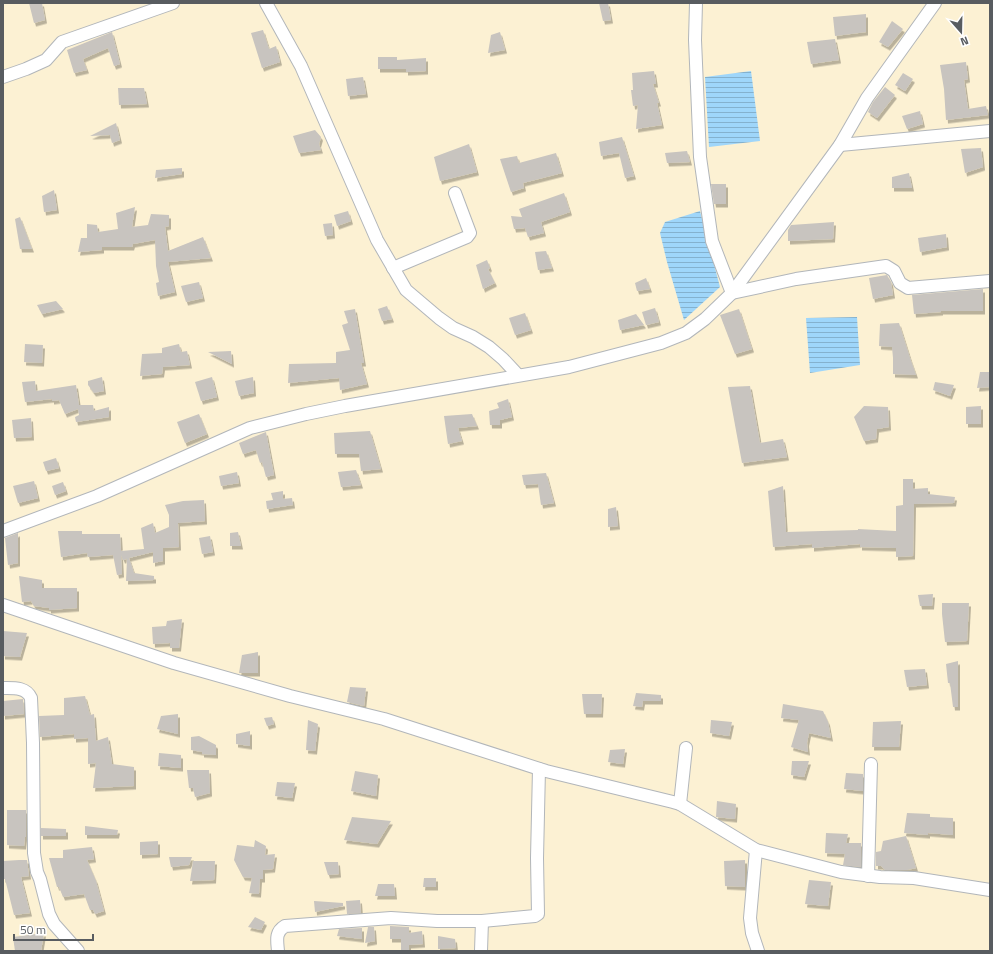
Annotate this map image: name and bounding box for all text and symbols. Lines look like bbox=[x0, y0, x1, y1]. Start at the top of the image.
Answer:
north arrow bbox=[941, 12, 981, 52]
text: N bbox=[958, 33, 971, 50]
scale bar bbox=[14, 916, 93, 942]
text: 50 m bbox=[20, 920, 46, 939]

